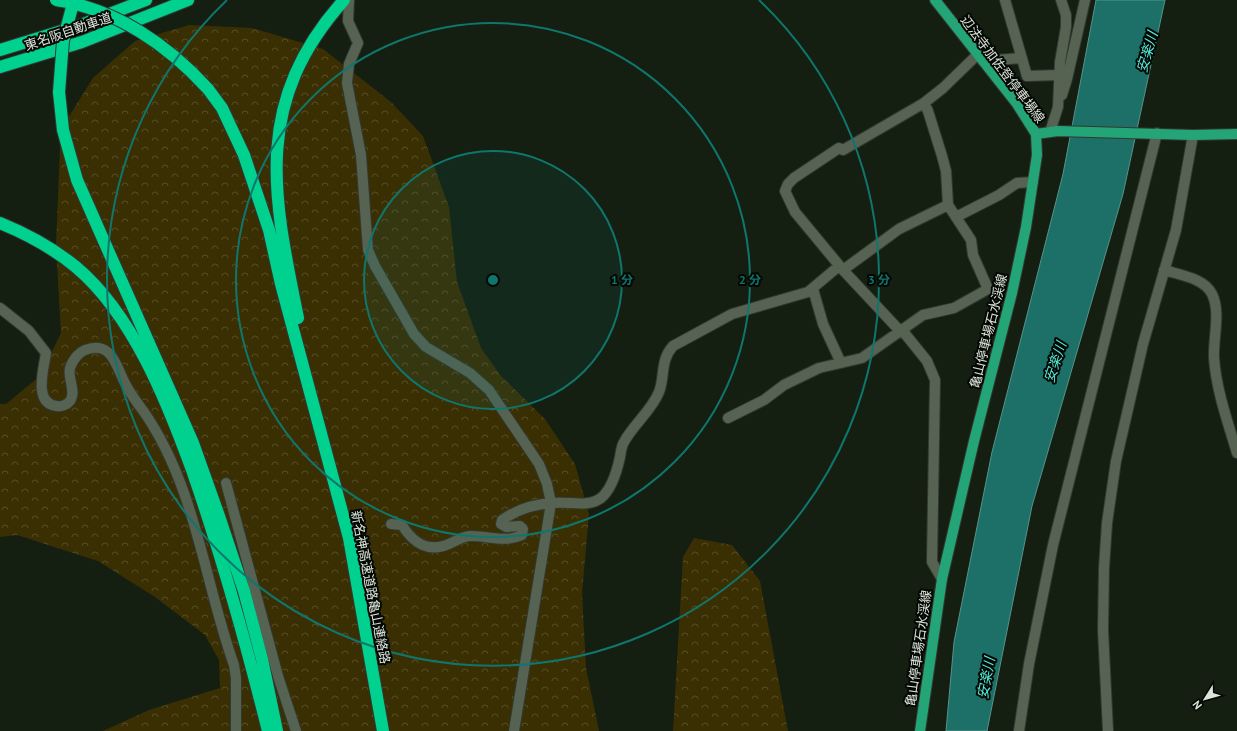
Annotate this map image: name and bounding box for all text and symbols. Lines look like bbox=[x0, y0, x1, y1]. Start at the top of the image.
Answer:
street label: 東名阪自動車道 bbox=[22, 9, 114, 54]
street label: 辺法寺加佐登停車場線 bbox=[957, 12, 1049, 126]
water label: 安楽川 bbox=[1133, 27, 1162, 75]
text: 1 分 bbox=[611, 272, 633, 287]
text: 2 分 bbox=[739, 272, 761, 287]
text: 3 分 bbox=[868, 272, 890, 287]
street label: 亀山停車場石水渓線 bbox=[966, 272, 1011, 390]
centre of rings bbox=[486, 273, 500, 287]
water label: 安楽川 bbox=[1040, 337, 1071, 385]
street label: 新名神高速道路亀山連絡路 bbox=[347, 509, 394, 665]
street label: 亀山停車場石水渓線 bbox=[902, 589, 935, 707]
water label: 安楽川 bbox=[973, 654, 999, 700]
north arrow bbox=[1185, 679, 1225, 719]
text: N bbox=[1189, 698, 1205, 712]

